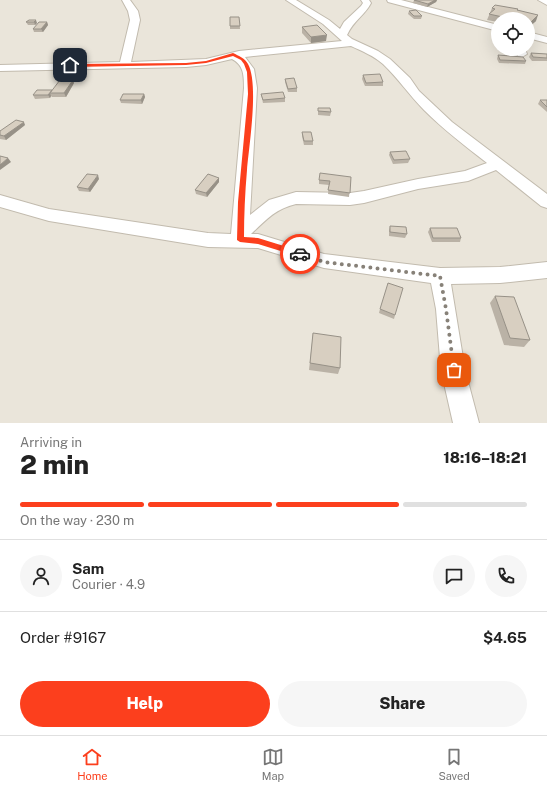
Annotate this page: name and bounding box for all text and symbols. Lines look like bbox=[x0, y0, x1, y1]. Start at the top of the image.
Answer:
map controls bbox=[491, 12, 535, 56]
button: locate bbox=[491, 12, 535, 56]
pin bbox=[53, 48, 87, 82]
icon: home bbox=[59, 54, 81, 76]
courier bbox=[280, 234, 320, 274]
icon: car bbox=[289, 243, 311, 265]
pin bbox=[437, 353, 471, 387]
icon: bag bbox=[443, 359, 465, 381]
text: Arriving in bbox=[20, 435, 82, 450]
text: 2 min bbox=[20, 449, 89, 480]
text: 18:16–18:21 bbox=[443, 449, 527, 466]
text: On the way · 230 m bbox=[20, 513, 134, 528]
button: person bbox=[20, 555, 62, 597]
button: chat bbox=[433, 555, 475, 597]
button: phone bbox=[485, 555, 527, 597]
text: Sam bbox=[72, 560, 104, 577]
text: Courier · 4.9 bbox=[72, 577, 145, 592]
text: Order #9167 bbox=[20, 629, 106, 646]
text: $4.65 bbox=[483, 629, 527, 646]
button: Help bbox=[20, 681, 270, 727]
button: Share bbox=[278, 681, 527, 727]
tab: Home bbox=[77, 746, 107, 782]
tab: Map bbox=[262, 746, 284, 782]
tab: Saved bbox=[438, 746, 470, 782]

